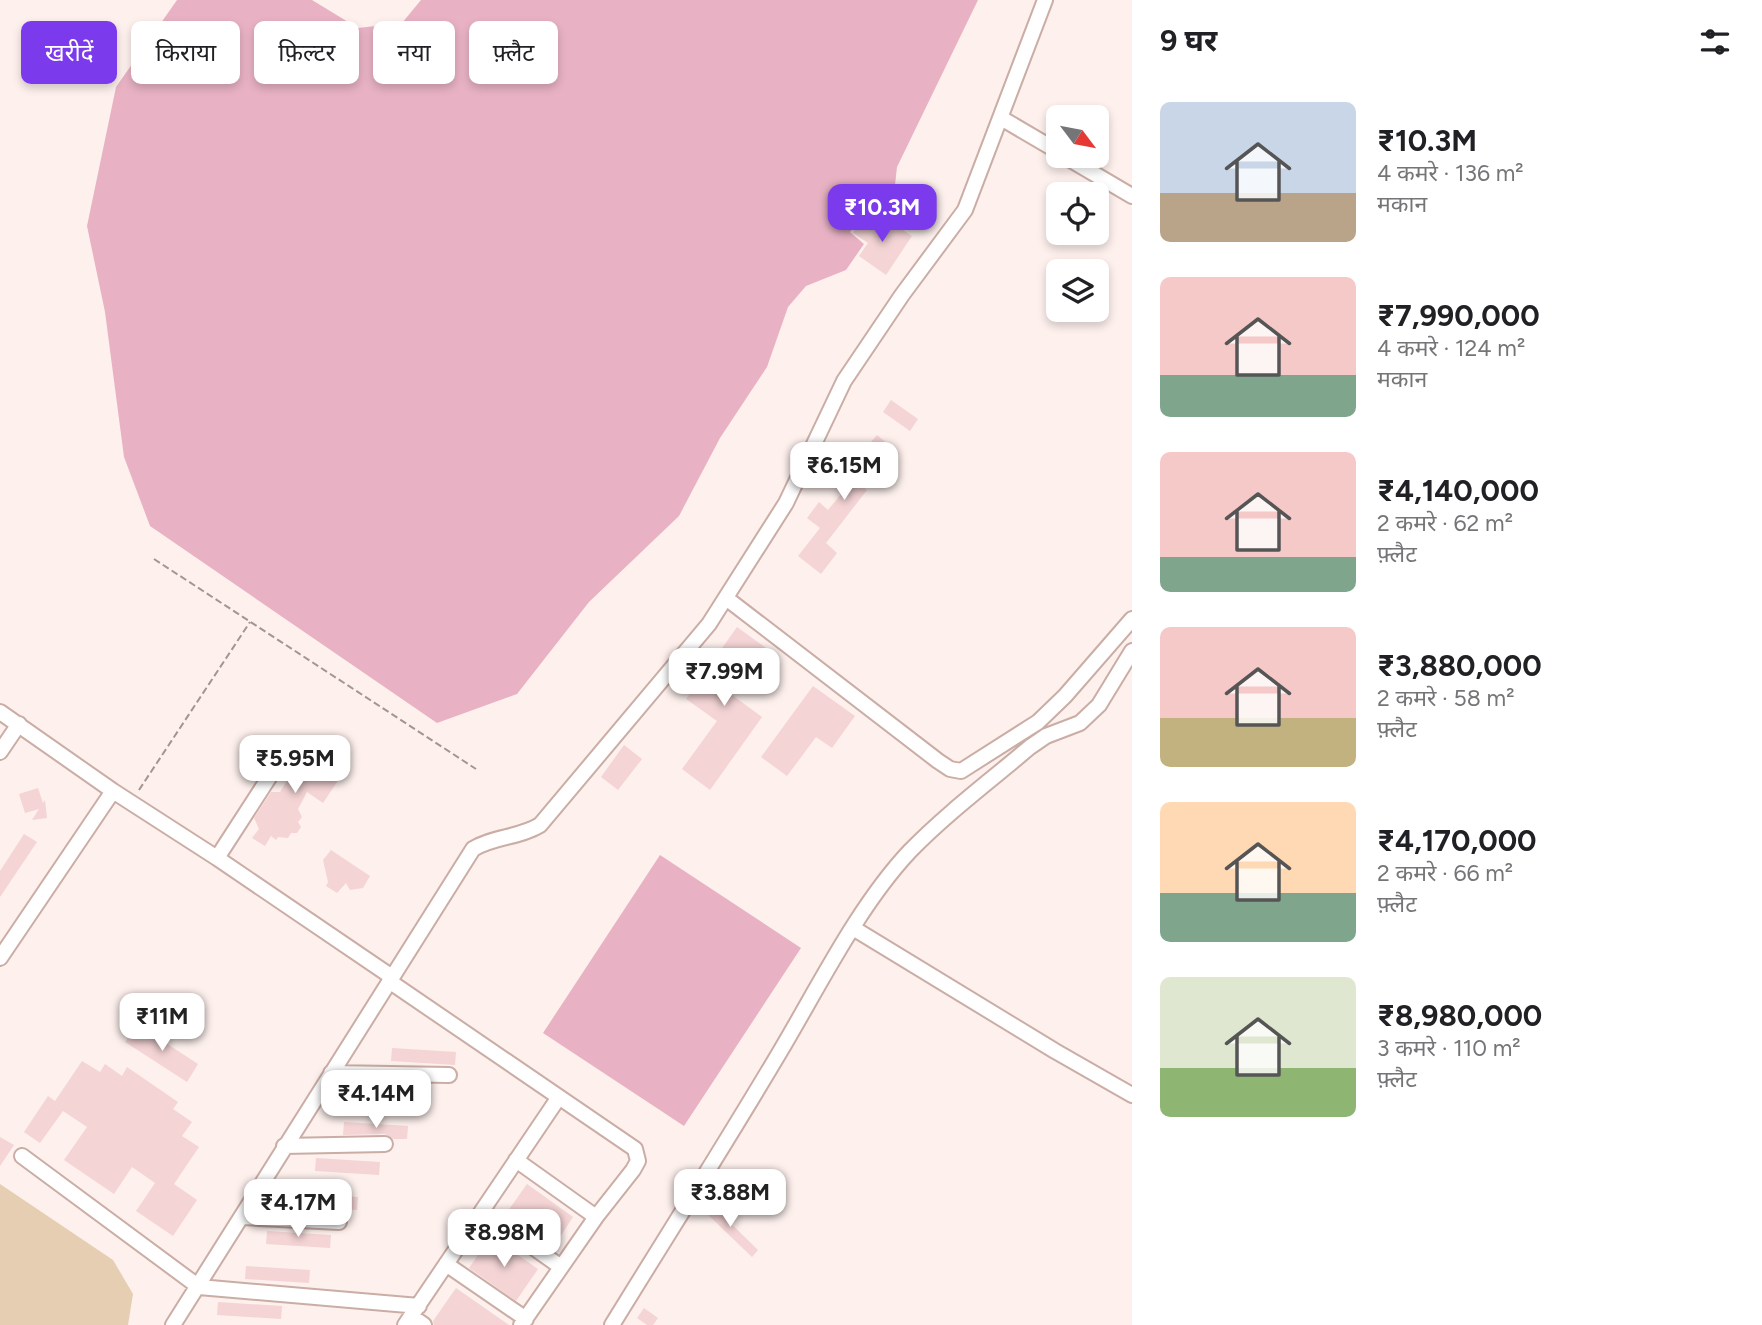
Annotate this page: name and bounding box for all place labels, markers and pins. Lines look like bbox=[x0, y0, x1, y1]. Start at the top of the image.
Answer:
pin: ₹10.3M bbox=[825, 184, 939, 244]
pin: ₹6.15M bbox=[787, 442, 901, 502]
pin: ₹7.99M bbox=[667, 648, 781, 708]
pin: ₹5.95M bbox=[238, 736, 352, 795]
pin: ₹11M bbox=[121, 993, 203, 1053]
pin: ₹4.14M bbox=[319, 1070, 433, 1130]
pin: ₹3.88M bbox=[673, 1170, 787, 1229]
pin: ₹4.17M bbox=[241, 1180, 355, 1239]
pin: ₹8.98M bbox=[447, 1210, 561, 1269]

